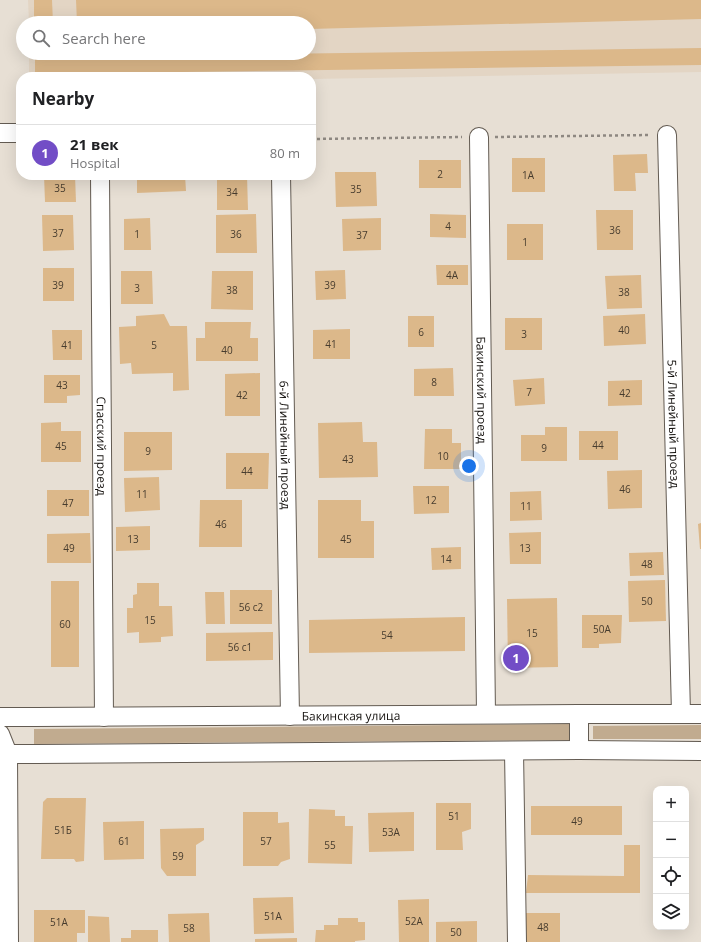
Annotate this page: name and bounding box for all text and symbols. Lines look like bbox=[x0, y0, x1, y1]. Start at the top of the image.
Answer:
search box bbox=[16, 16, 316, 60]
icon: search bbox=[30, 27, 52, 49]
text: Search here bbox=[62, 28, 146, 48]
text: Nearby bbox=[32, 87, 94, 110]
text: 21 век bbox=[70, 134, 119, 154]
text: 1 bbox=[41, 144, 49, 162]
text: 80 m bbox=[270, 144, 300, 162]
text: Hospital bbox=[70, 154, 120, 172]
house number: 2 bbox=[437, 167, 443, 181]
house number: 1А bbox=[522, 168, 535, 182]
house number: 35 bbox=[54, 181, 66, 195]
house number: 35 bbox=[350, 182, 362, 196]
house number: 34 bbox=[226, 185, 238, 199]
house number: 4 bbox=[445, 219, 451, 233]
house number: 36 bbox=[609, 223, 621, 237]
house number: 37 bbox=[52, 226, 64, 240]
house number: 1 bbox=[134, 227, 140, 241]
house number: 36 bbox=[230, 227, 242, 241]
house number: 37 bbox=[356, 228, 368, 242]
house number: 1 bbox=[522, 235, 528, 249]
house number: 4А bbox=[446, 268, 459, 282]
house number: 39 bbox=[52, 278, 64, 292]
house number: 39 bbox=[324, 278, 336, 292]
house number: 3 bbox=[134, 281, 140, 295]
house number: 38 bbox=[226, 283, 238, 297]
house number: 38 bbox=[618, 285, 630, 299]
house number: 40 bbox=[618, 323, 630, 337]
house number: 6 bbox=[418, 325, 424, 339]
house number: 3 bbox=[521, 327, 527, 341]
street label: Бакинский проезд bbox=[473, 336, 491, 444]
house number: 41 bbox=[325, 337, 337, 351]
house number: 41 bbox=[61, 338, 73, 352]
house number: 5 bbox=[151, 338, 157, 352]
house number: 40 bbox=[221, 343, 233, 357]
street label: 5-й Линейный проезд bbox=[664, 359, 684, 489]
house number: 8 bbox=[431, 375, 437, 389]
house number: 43 bbox=[56, 378, 68, 392]
street label: 6-й Линейный проезд bbox=[276, 381, 295, 510]
house number: 7 bbox=[526, 385, 532, 399]
house number: 42 bbox=[619, 386, 631, 400]
house number: 42 bbox=[236, 388, 248, 402]
street label: Спасский проезд bbox=[93, 396, 111, 496]
house number: 44 bbox=[592, 438, 604, 452]
house number: 45 bbox=[55, 439, 67, 453]
house number: 9 bbox=[541, 441, 547, 455]
house number: 9 bbox=[145, 444, 151, 458]
house number: 10 bbox=[437, 449, 449, 463]
house number: 43 bbox=[342, 452, 354, 466]
your location bbox=[459, 456, 479, 476]
house number: 44 bbox=[241, 464, 253, 478]
house number: 46 bbox=[619, 482, 631, 496]
house number: 11 bbox=[136, 487, 148, 501]
house number: 12 bbox=[425, 493, 437, 507]
house number: 47 bbox=[62, 496, 74, 510]
house number: 11 bbox=[520, 499, 532, 513]
house number: 46 bbox=[215, 517, 227, 531]
house number: 13 bbox=[127, 532, 139, 546]
house number: 45 bbox=[340, 532, 352, 546]
house number: 49 bbox=[63, 541, 75, 555]
house number: 13 bbox=[519, 541, 531, 555]
house number: 14 bbox=[440, 552, 452, 566]
house number: 48 bbox=[641, 557, 653, 571]
house number: 50 bbox=[641, 594, 653, 608]
house number: 56 с2 bbox=[239, 600, 264, 614]
house number: 15 bbox=[144, 613, 156, 627]
house number: 60 bbox=[59, 617, 71, 631]
house number: 50А bbox=[593, 622, 612, 636]
house number: 15 bbox=[526, 626, 538, 640]
house number: 54 bbox=[381, 628, 393, 642]
house number: 56 с1 bbox=[228, 640, 252, 654]
pin: 1 bbox=[503, 643, 529, 673]
street label: Бакинская улица bbox=[302, 706, 400, 724]
map controls bbox=[653, 786, 689, 930]
button: + bbox=[653, 786, 689, 822]
house number: 51 bbox=[448, 809, 460, 823]
house number: 49 bbox=[571, 814, 583, 828]
button: − bbox=[653, 822, 689, 858]
house number: 51Б bbox=[54, 823, 72, 837]
house number: 53А bbox=[382, 825, 401, 839]
house number: 61 bbox=[118, 834, 130, 848]
house number: 57 bbox=[260, 834, 272, 848]
house number: 55 bbox=[324, 838, 336, 852]
house number: 59 bbox=[172, 849, 184, 863]
button: locate bbox=[653, 858, 689, 894]
button: layers bbox=[653, 894, 689, 930]
house number: 51А bbox=[264, 909, 283, 923]
house number: 52А bbox=[405, 914, 424, 928]
house number: 51А bbox=[50, 915, 69, 929]
house number: 48 bbox=[537, 920, 549, 934]
house number: 58 bbox=[183, 921, 195, 935]
house number: 50 bbox=[450, 925, 462, 939]

